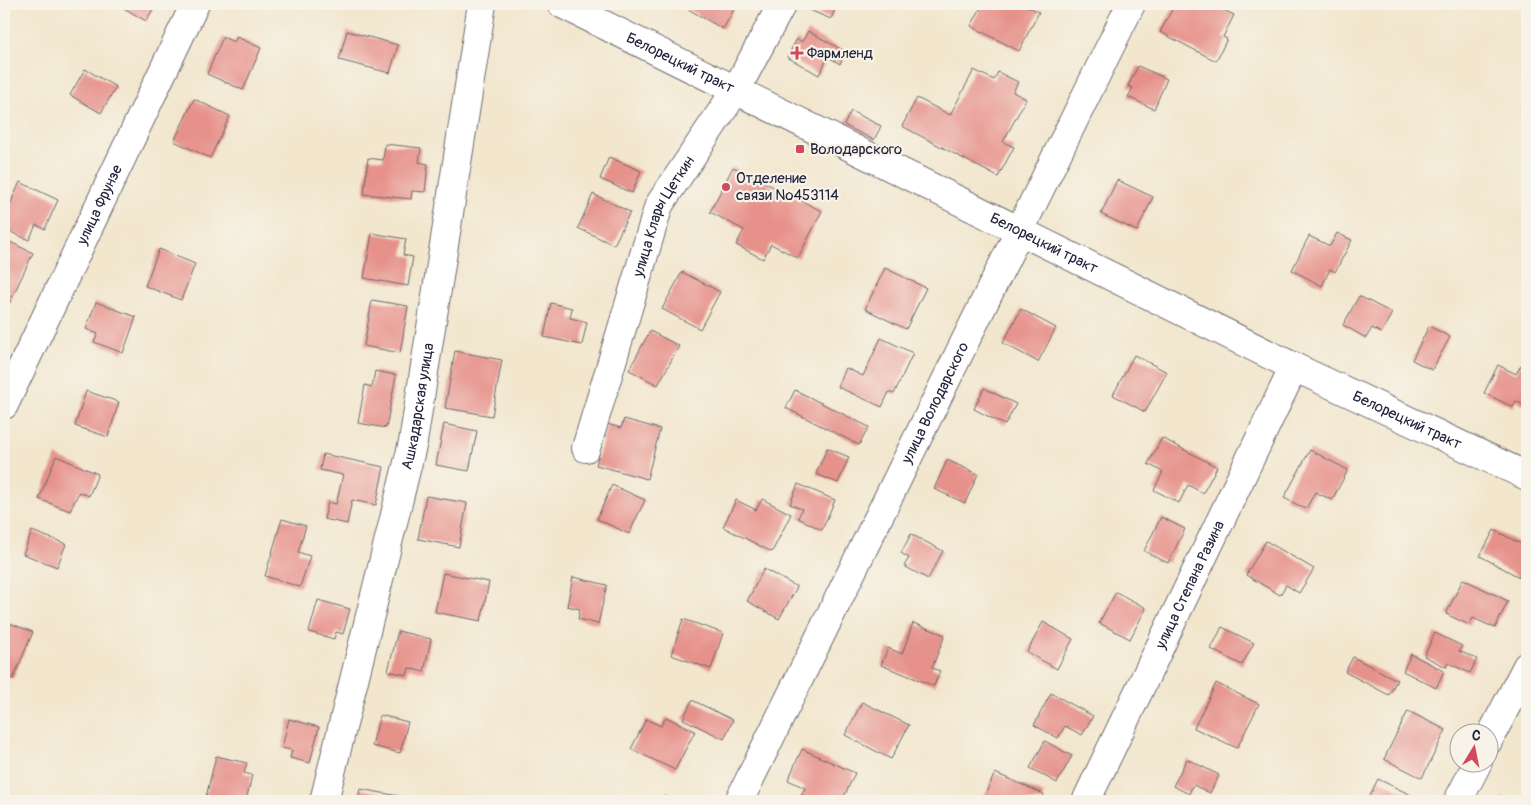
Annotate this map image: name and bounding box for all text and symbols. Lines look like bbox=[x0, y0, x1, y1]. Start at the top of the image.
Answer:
street label: Белорецкий тракт bbox=[623, 28, 738, 98]
place label: Фармленд bbox=[807, 44, 873, 63]
marker: Фармленд bbox=[791, 47, 803, 59]
place label: Володарского bbox=[810, 140, 902, 159]
marker: Володарского bbox=[794, 143, 806, 155]
street label: улица Клары Цеткин bbox=[628, 152, 699, 280]
street label: улица Фрунзе bbox=[72, 161, 127, 249]
place label: Отделение связи №453114 bbox=[736, 169, 839, 205]
marker: Отделение связи №453114 bbox=[720, 181, 732, 193]
street label: Белорецкий тракт bbox=[987, 208, 1102, 278]
street label: улица Володарского bbox=[897, 339, 973, 467]
street label: Ашкадарская улица bbox=[397, 341, 438, 471]
street label: Белорецкий тракт bbox=[1350, 386, 1465, 454]
street label: улица Степана Разина bbox=[1150, 517, 1229, 653]
north arrow bbox=[1448, 722, 1498, 772]
text: С bbox=[1470, 727, 1482, 745]

